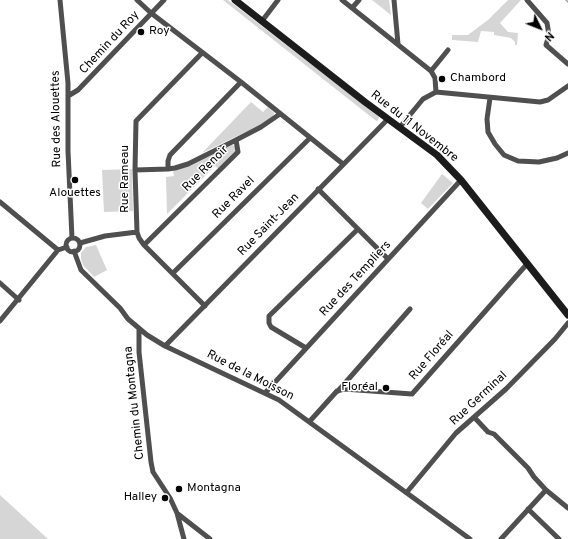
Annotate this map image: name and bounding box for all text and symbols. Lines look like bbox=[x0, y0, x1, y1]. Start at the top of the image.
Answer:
street label: Chemin du Roy bbox=[77, 8, 143, 78]
north arrow bbox=[520, 8, 560, 48]
place label: Roy bbox=[149, 25, 170, 39]
marker: Roy bbox=[136, 27, 146, 37]
text: N bbox=[541, 29, 557, 44]
street label: Rue des Alouettes bbox=[49, 70, 65, 168]
place label: Chambord bbox=[450, 72, 506, 86]
marker: Chambord bbox=[437, 74, 447, 84]
street label: Rue du 11 Novembre bbox=[367, 88, 461, 166]
street label: Rue Renoir bbox=[180, 143, 232, 195]
street label: Rue Rameau bbox=[119, 145, 133, 213]
street label: Rue Ravel bbox=[210, 174, 258, 222]
marker: Alouettes bbox=[70, 175, 80, 185]
place label: Alouettes bbox=[49, 187, 101, 201]
street label: Rue Saint-Jean bbox=[235, 191, 303, 259]
street label: Rue des Templiers bbox=[317, 238, 395, 320]
street label: Rue Floréal bbox=[407, 328, 457, 384]
street label: Chemin du Montagna bbox=[122, 345, 148, 461]
street label: Rue de la Moisson bbox=[204, 348, 296, 404]
street label: Rue Germinal bbox=[448, 369, 510, 429]
place label: Floréal bbox=[341, 381, 378, 395]
marker: Floréal bbox=[381, 383, 391, 393]
place label: Montagna bbox=[187, 482, 241, 496]
marker: Montagna bbox=[174, 484, 184, 494]
place label: Halley bbox=[124, 491, 157, 505]
marker: Halley bbox=[160, 493, 170, 503]

